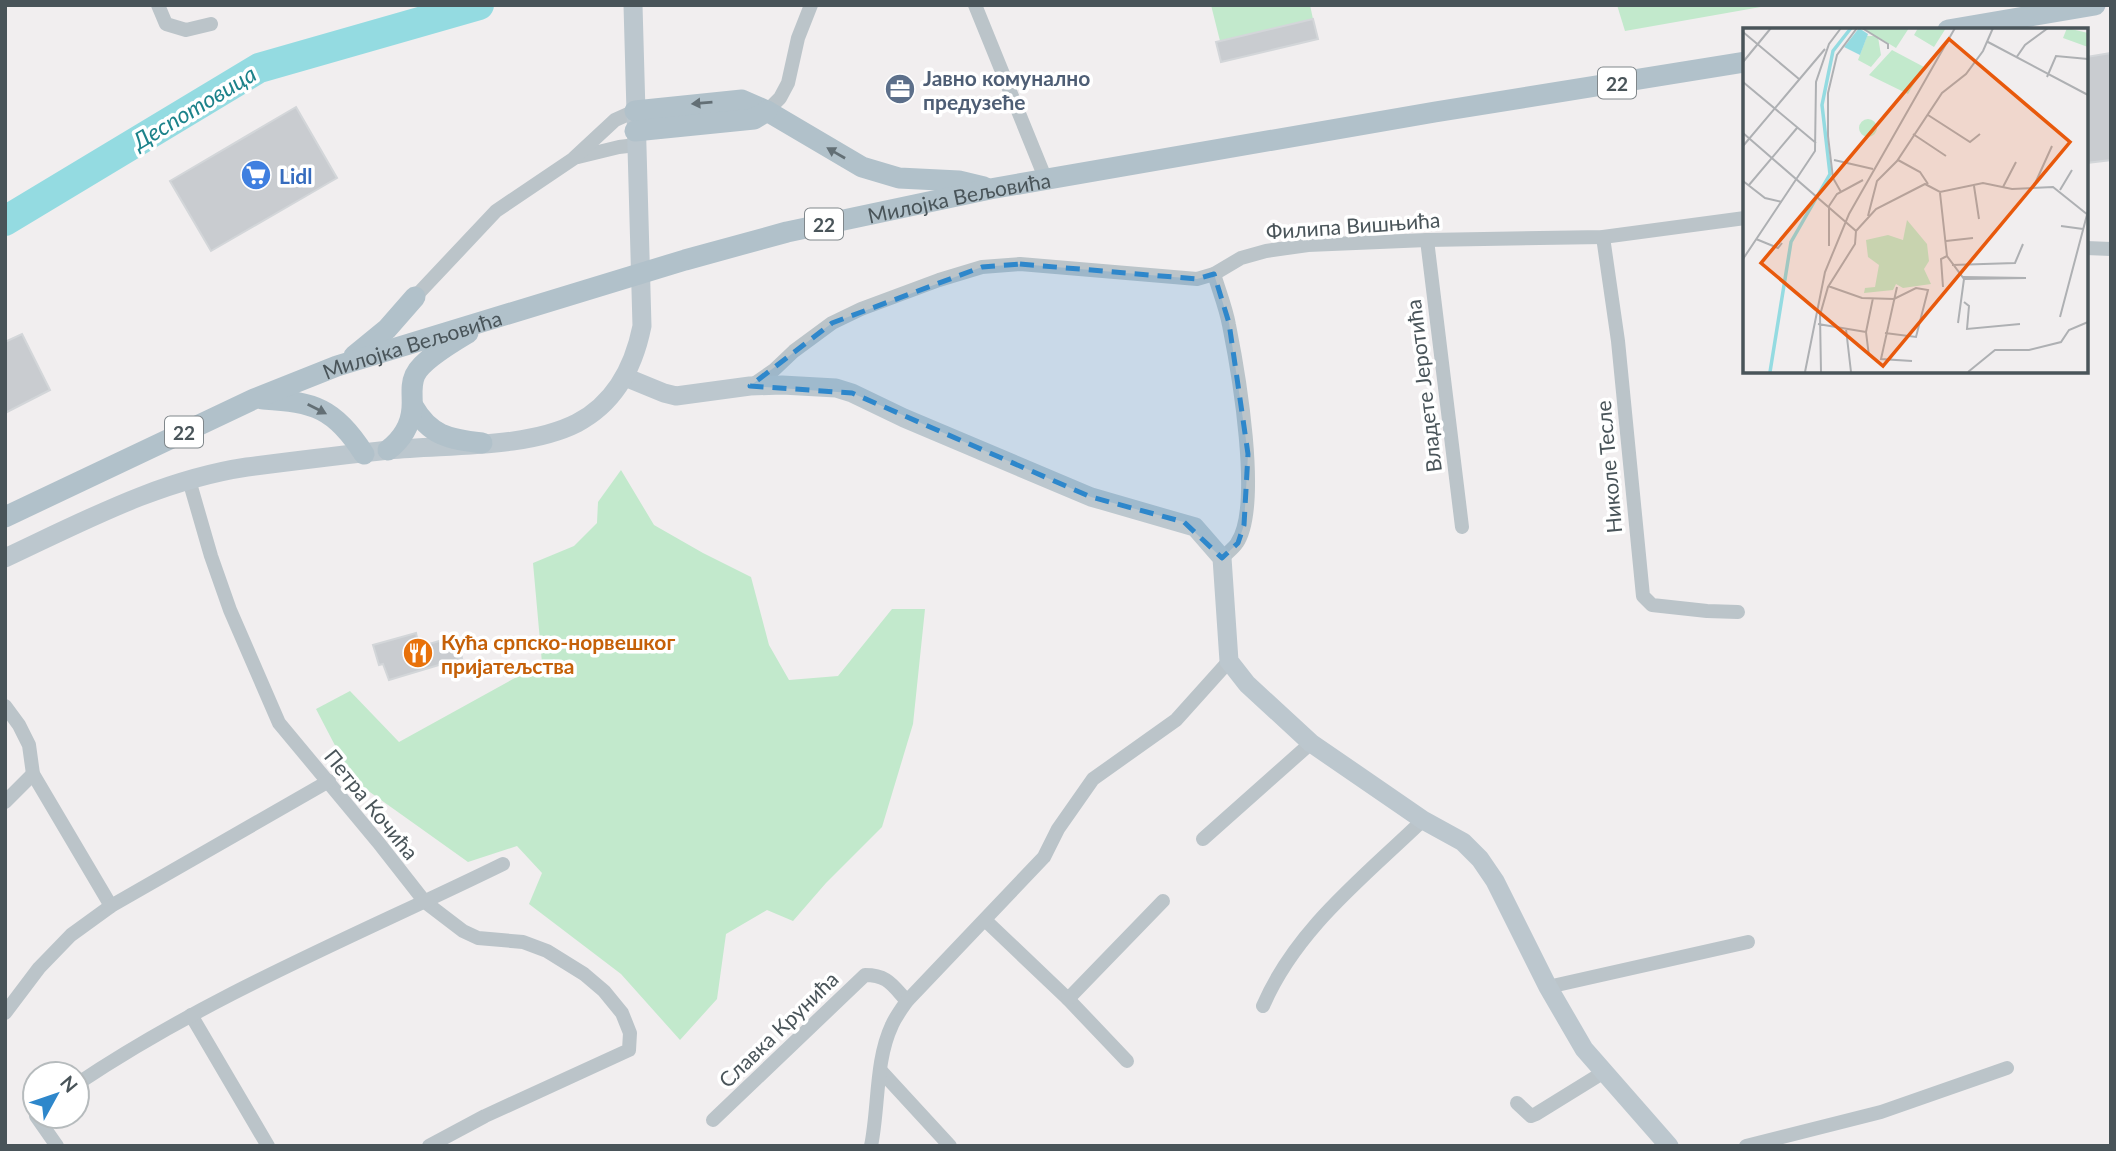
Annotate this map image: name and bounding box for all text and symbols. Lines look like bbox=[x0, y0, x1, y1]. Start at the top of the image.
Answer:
inset map bbox=[1743, 28, 2088, 373]
water label: Деспотовица bbox=[125, 59, 261, 156]
place label: Јавно комунално предузеће bbox=[923, 65, 1090, 114]
road number: 22 bbox=[1598, 68, 1636, 99]
office icon: Јавно комунално предузеће bbox=[883, 72, 917, 106]
one-way arrow bbox=[691, 98, 713, 109]
one-way arrow bbox=[826, 147, 845, 159]
supermarket icon: Lidl bbox=[239, 158, 273, 192]
place label: Lidl bbox=[279, 163, 312, 188]
street label: Милојка Вељовића bbox=[865, 166, 1052, 227]
street label: Филипа Вишњића bbox=[1265, 206, 1441, 244]
road number: 22 bbox=[805, 208, 843, 240]
street label: Владете Јеротића bbox=[1400, 298, 1446, 474]
street label: Милојка Вељовића bbox=[319, 304, 504, 383]
street label: Николе Тесле bbox=[1590, 400, 1626, 534]
one-way arrow bbox=[308, 402, 328, 414]
road number: 22 bbox=[165, 416, 203, 448]
place label: Кућа српско-норвешког пријатељства bbox=[441, 629, 675, 678]
restaurant icon: Кућа српско-норвешког пријатељства bbox=[401, 636, 435, 670]
street label: Петра Кочића bbox=[320, 744, 424, 864]
street label: Славка Крунића bbox=[713, 966, 843, 1092]
north arrow bbox=[21, 1060, 91, 1130]
text: N bbox=[56, 1071, 83, 1097]

